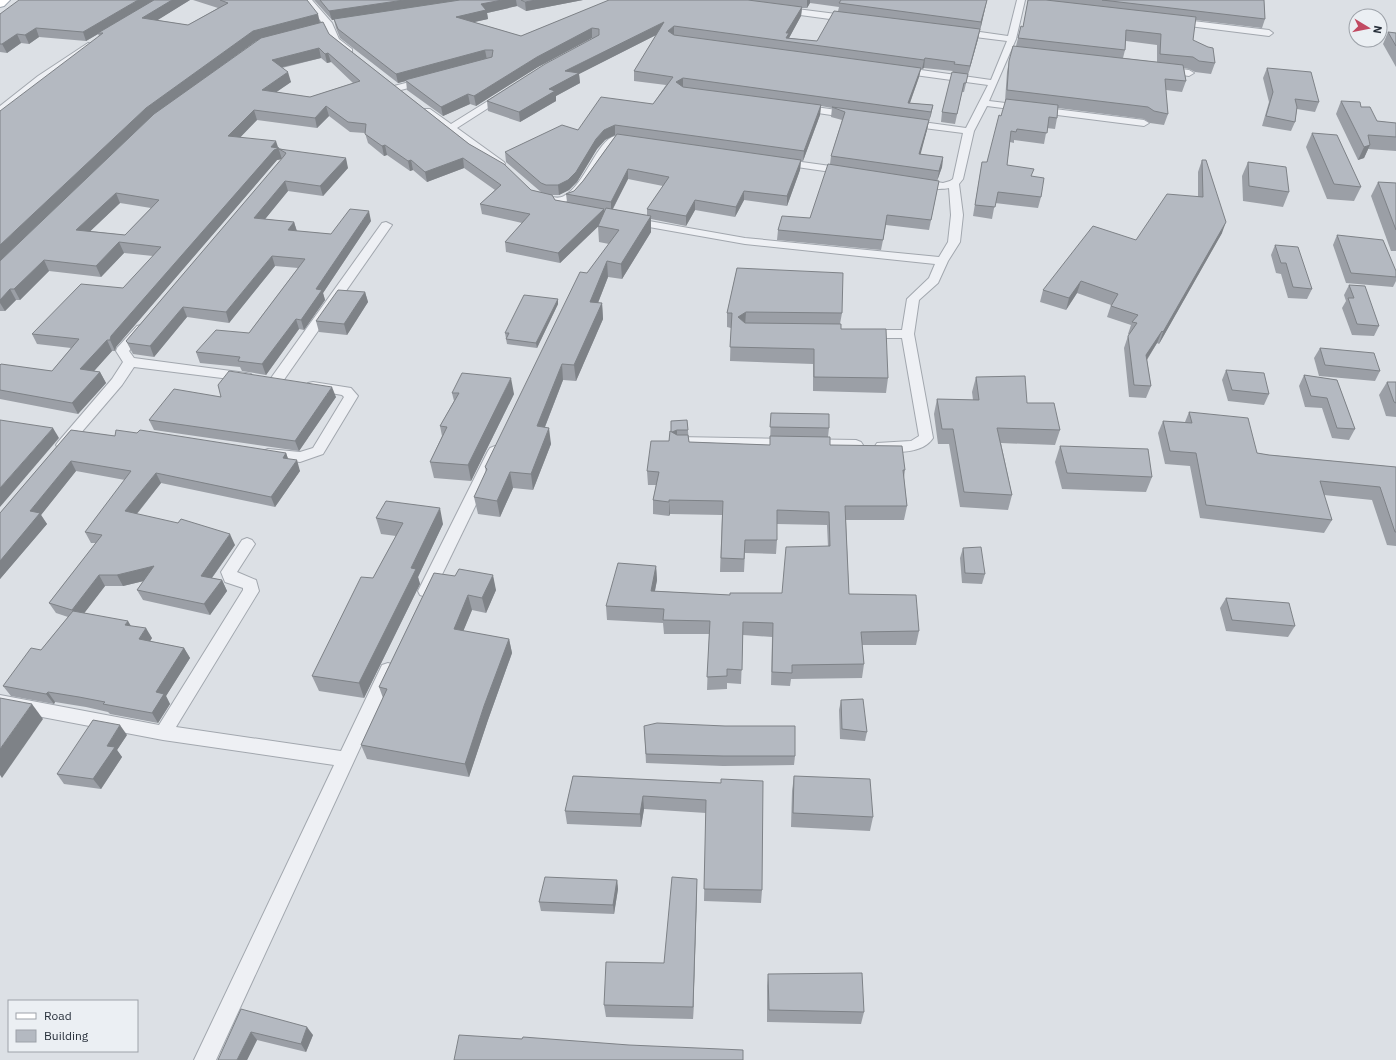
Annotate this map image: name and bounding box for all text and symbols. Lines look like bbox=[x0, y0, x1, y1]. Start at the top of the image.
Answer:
north arrow bbox=[1348, 8, 1388, 48]
text: N bbox=[1370, 25, 1385, 35]
legend bbox=[8, 1000, 138, 1052]
text: Road bbox=[44, 1008, 72, 1023]
text: Building bbox=[44, 1028, 89, 1043]

